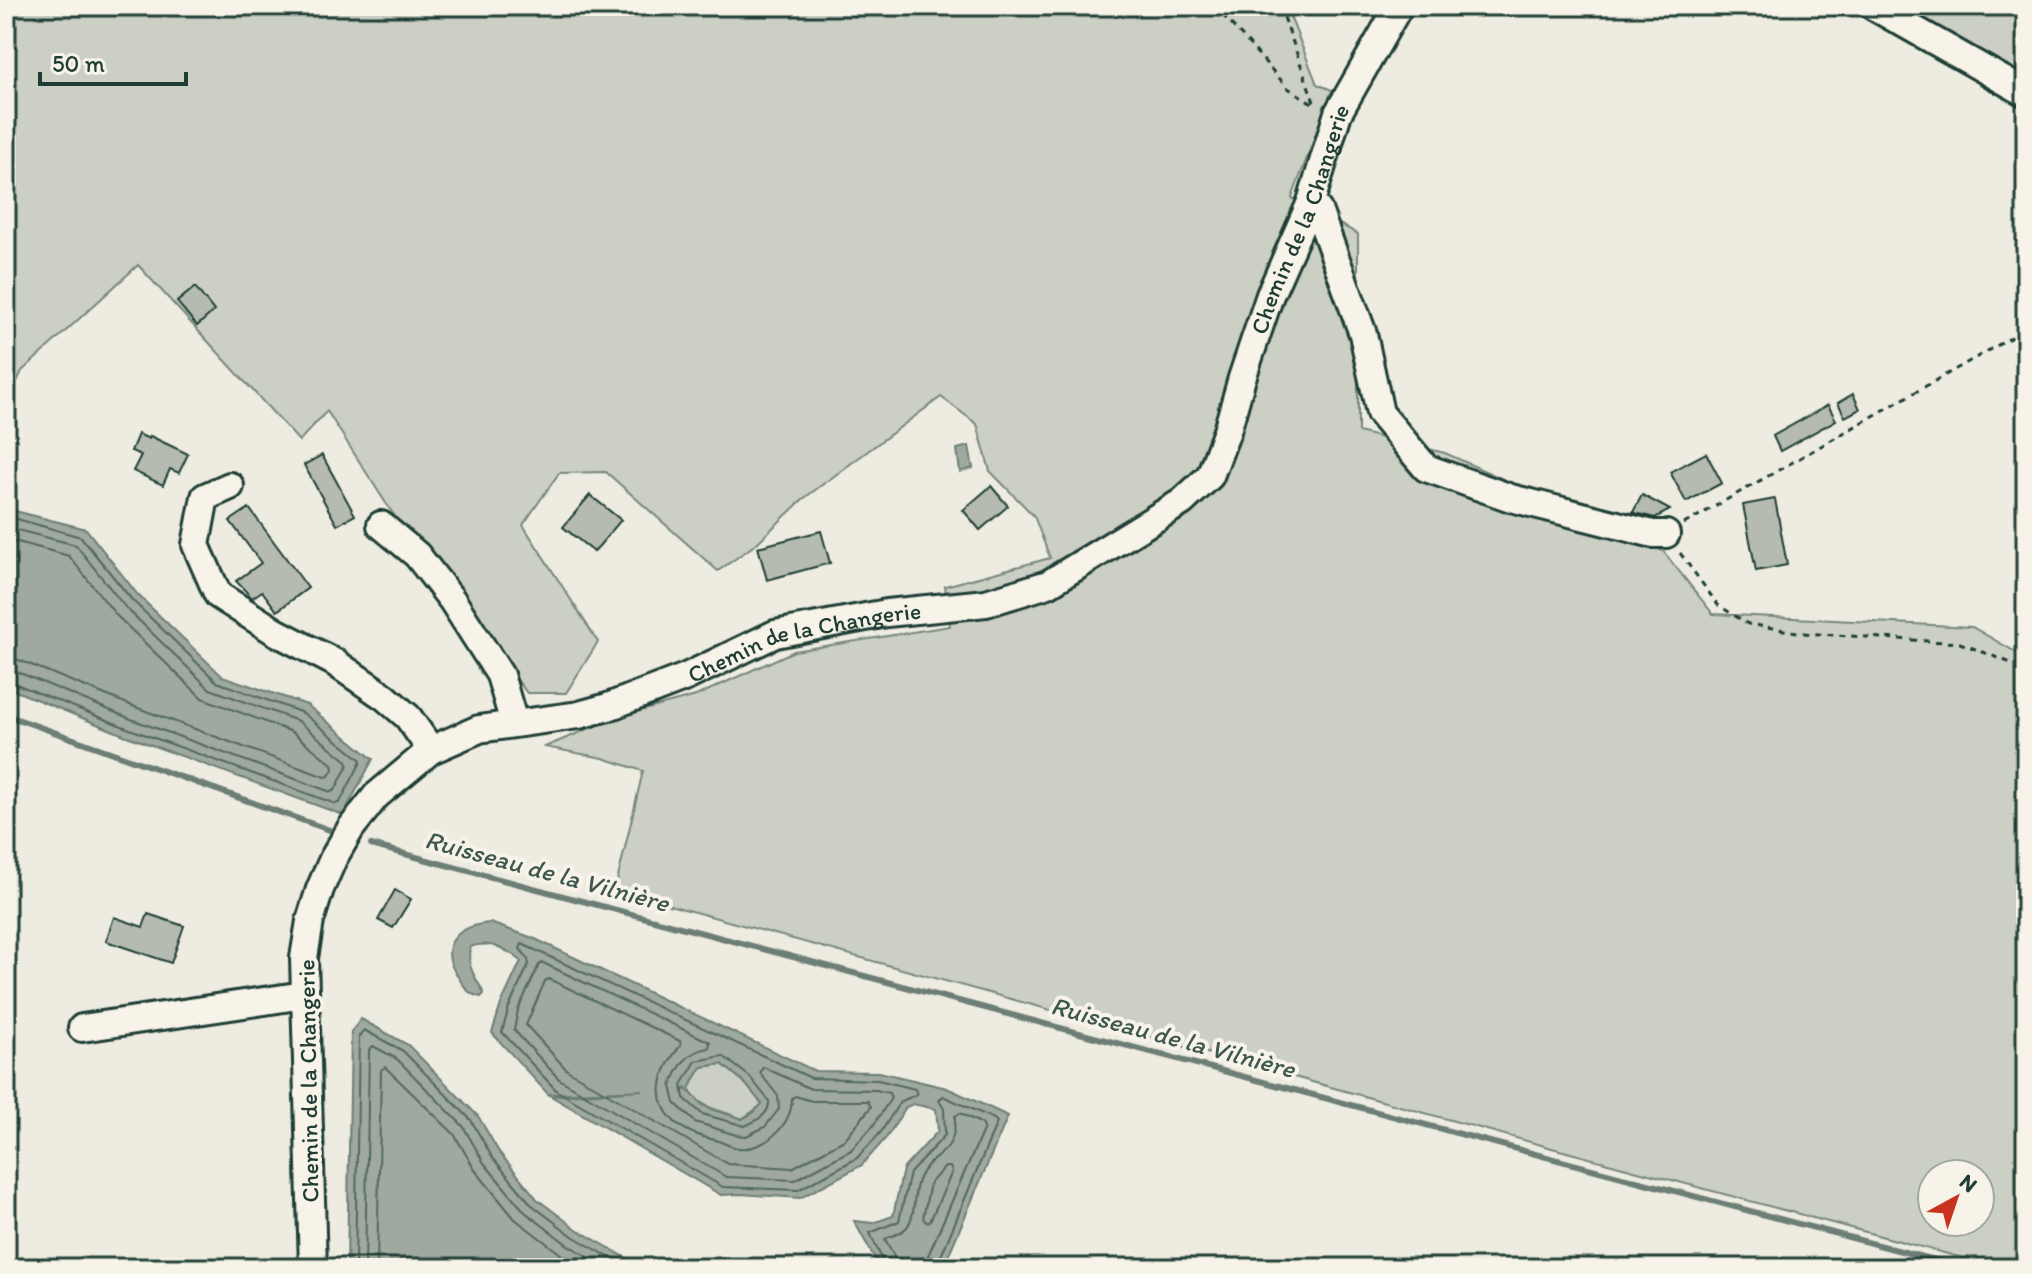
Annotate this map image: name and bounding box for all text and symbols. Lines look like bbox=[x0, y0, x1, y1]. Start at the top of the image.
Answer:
scale bar bbox=[40, 36, 186, 86]
text: 50 m bbox=[52, 49, 105, 78]
street label: Chemin de la Changerie bbox=[1243, 98, 1355, 338]
street label: Chemin de la Changerie bbox=[683, 595, 922, 689]
water label: Ruisseau de la Vilnière bbox=[422, 823, 674, 919]
street label: Chemin de la Changerie bbox=[291, 959, 325, 1203]
water label: Ruisseau de la Vilnière bbox=[1048, 989, 1300, 1085]
north arrow bbox=[1916, 1158, 1996, 1238]
text: N bbox=[1954, 1168, 1983, 1198]

